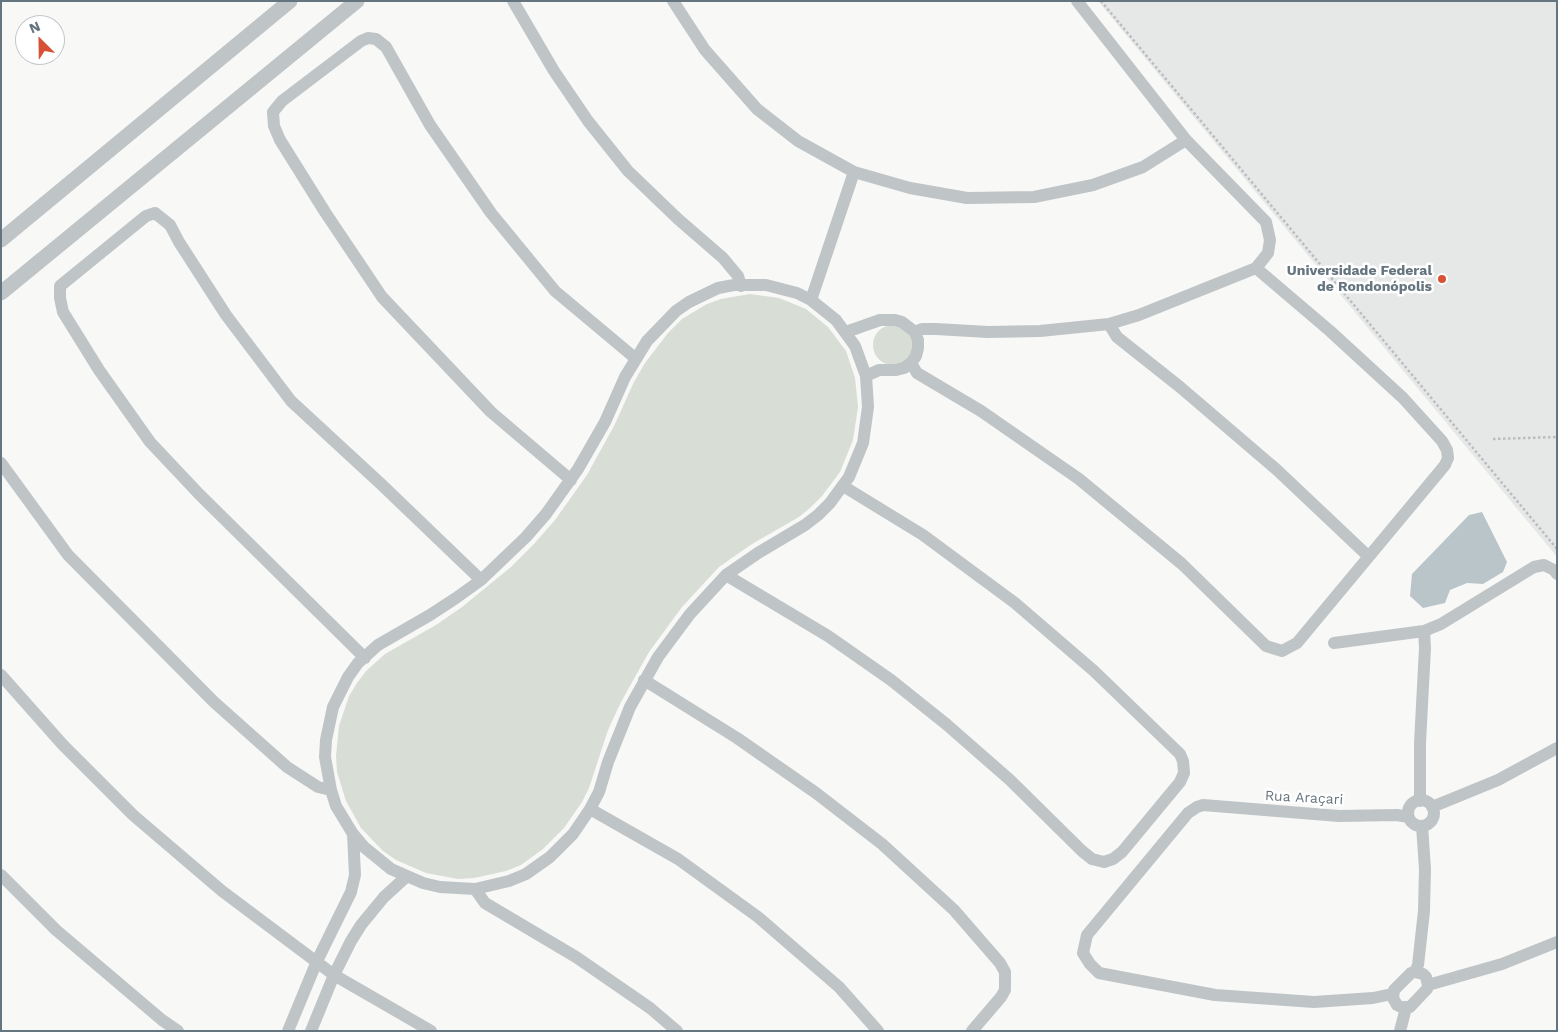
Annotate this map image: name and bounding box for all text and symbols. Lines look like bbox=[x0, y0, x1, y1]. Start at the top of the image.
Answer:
north arrow bbox=[15, 15, 65, 65]
text: N bbox=[27, 18, 42, 37]
place label: Universidade Federal de Rondonópolis bbox=[1287, 263, 1432, 296]
marker: Universidade Federal de Rondonópolis bbox=[1436, 273, 1448, 285]
street label: Rua Araçari bbox=[1264, 788, 1344, 808]

